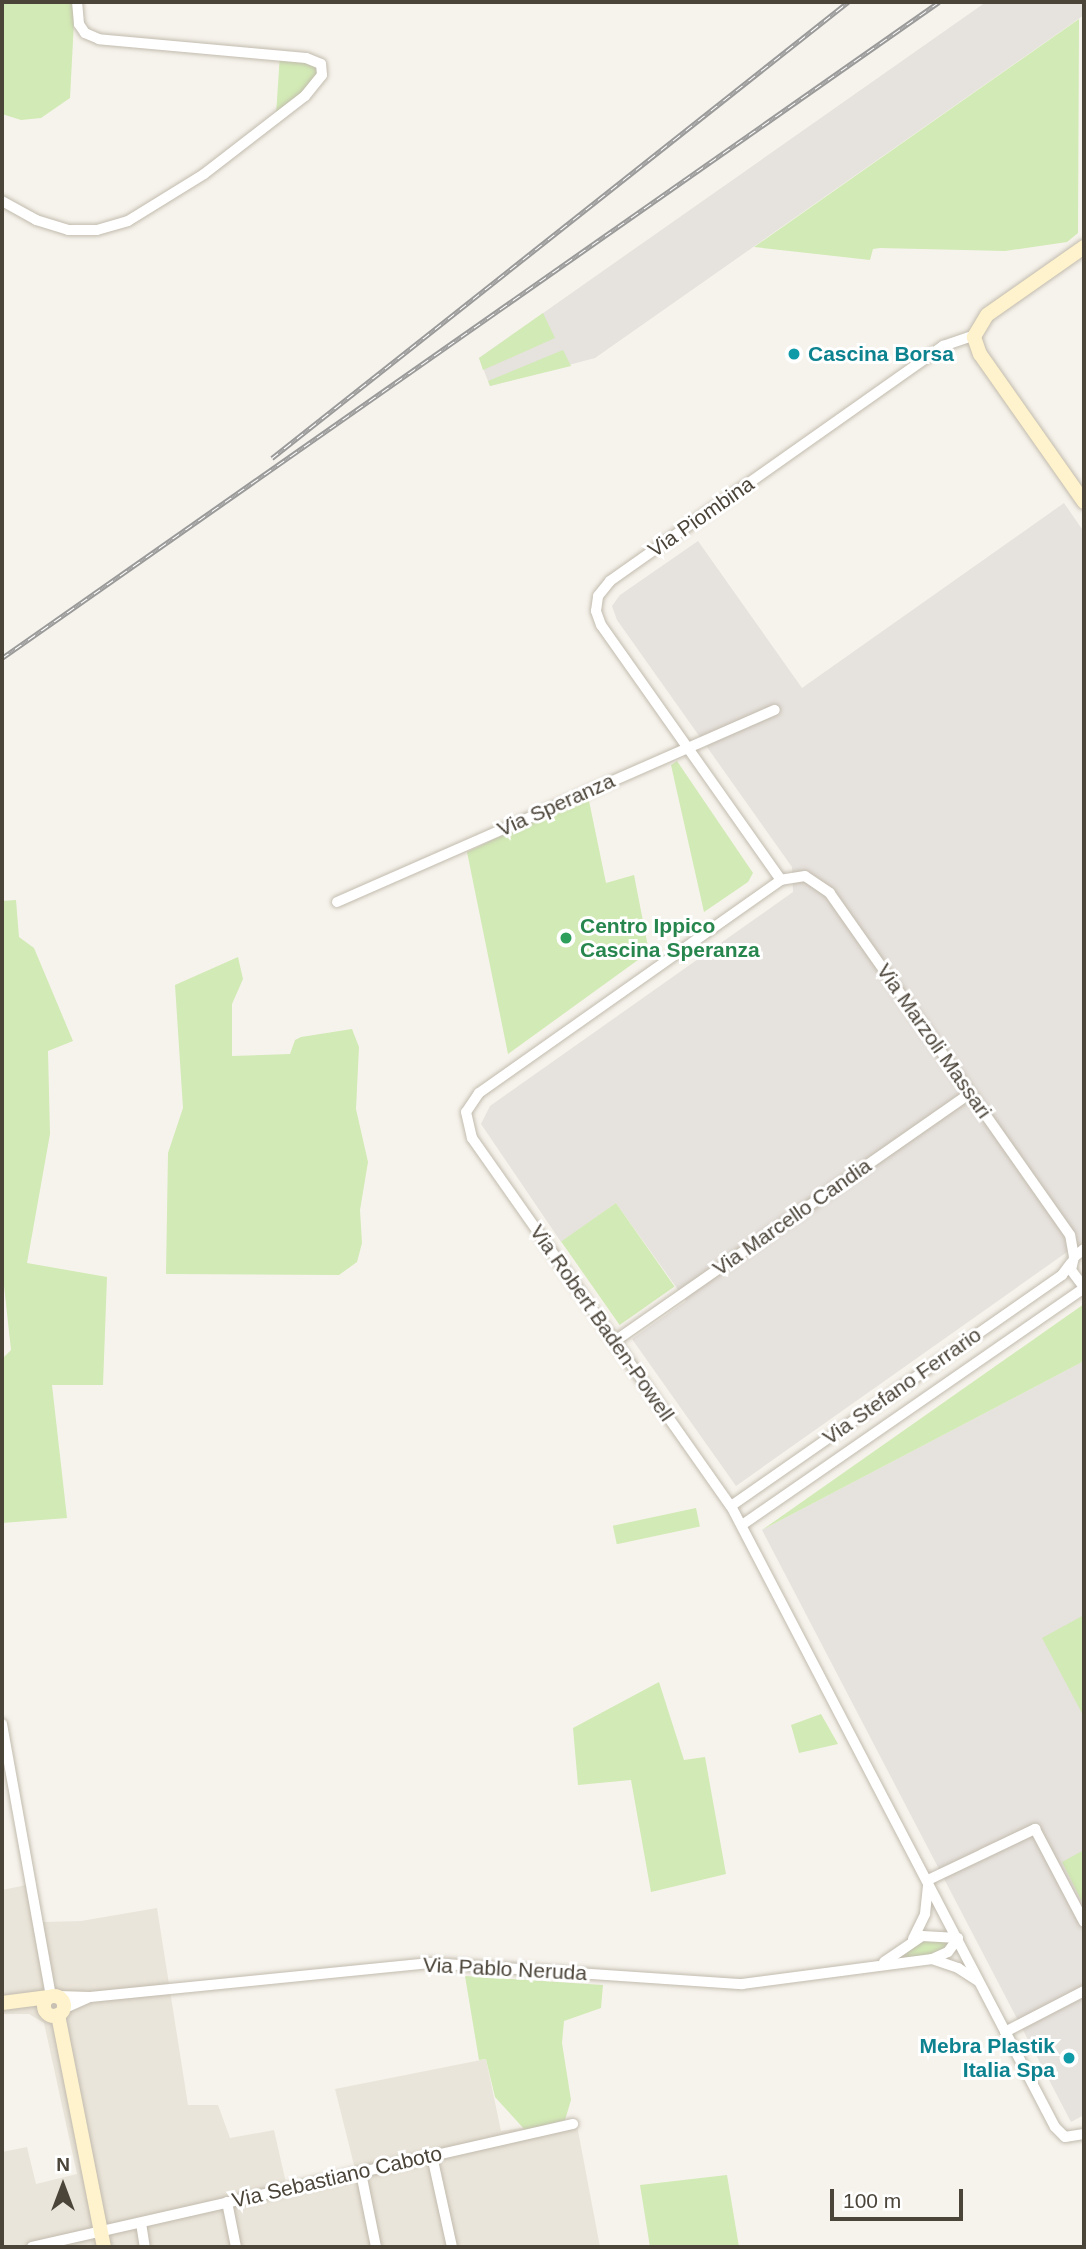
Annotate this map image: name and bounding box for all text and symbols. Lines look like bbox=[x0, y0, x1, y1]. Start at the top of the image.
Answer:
place label: Cascina Borsa bbox=[808, 341, 954, 367]
marker: Cascina Borsa bbox=[786, 346, 802, 362]
street label: Via Piombina bbox=[643, 471, 759, 563]
street label: Via Speranza bbox=[493, 768, 619, 842]
place label: Centro Ippico Cascina Speranza bbox=[580, 913, 760, 963]
marker: Centro Ippico Cascina Speranza bbox=[558, 930, 574, 946]
street label: Via Marzoli Massari bbox=[871, 959, 997, 1123]
street label: Via Marcello Candia bbox=[708, 1153, 876, 1281]
street label: Via Robert Baden-Powell bbox=[524, 1220, 680, 1426]
street label: Via Stefano Ferrario bbox=[818, 1322, 986, 1450]
street label: Via Pablo Neruda bbox=[422, 1952, 588, 1986]
place label: Mebra Plastik Italia Spa bbox=[920, 2033, 1055, 2083]
marker: Mebra Plastik Italia Spa bbox=[1061, 2050, 1077, 2066]
street label: Via Sebastiano Caboto bbox=[230, 2141, 444, 2213]
north arrow bbox=[28, 2151, 98, 2221]
text: N bbox=[56, 2154, 70, 2175]
scale bar bbox=[834, 2176, 967, 2220]
text: 100 m bbox=[843, 2189, 901, 2212]

